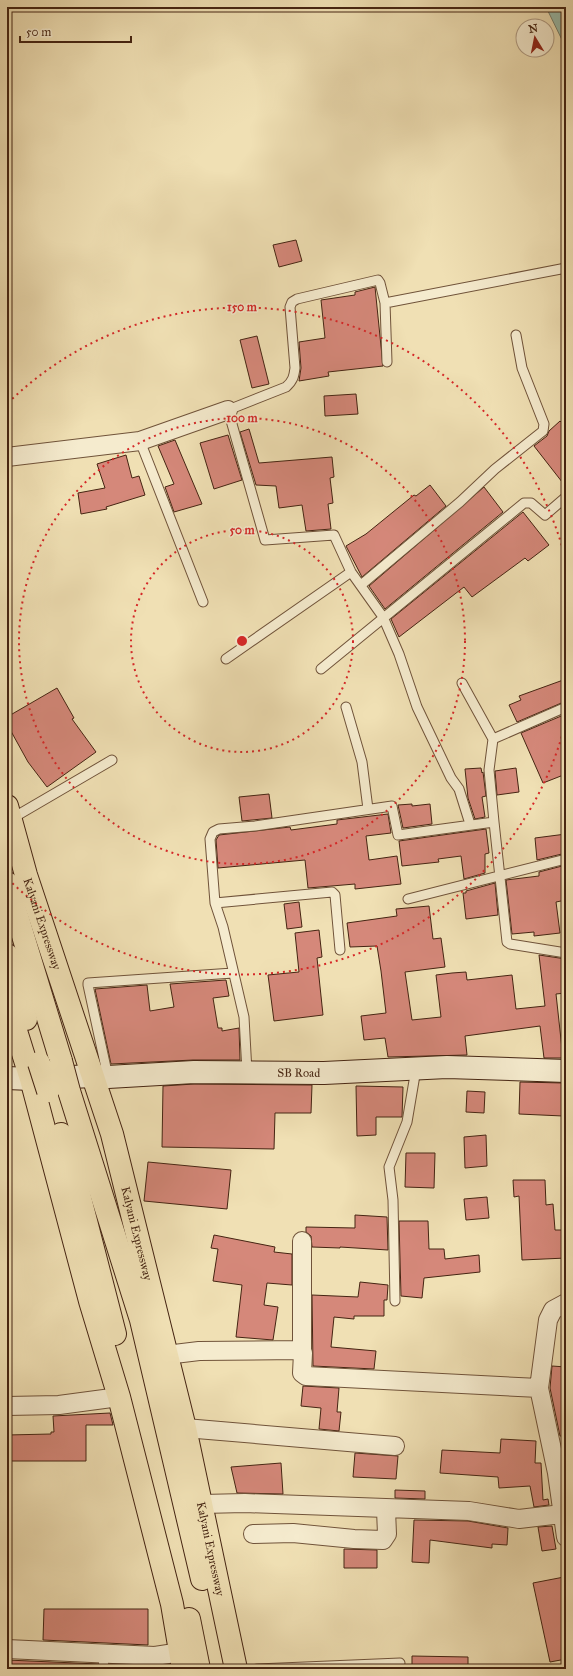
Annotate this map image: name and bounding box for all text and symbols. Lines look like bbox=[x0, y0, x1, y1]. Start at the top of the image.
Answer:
scale bar bbox=[20, 18, 131, 44]
north arrow bbox=[515, 18, 555, 58]
text: N bbox=[528, 21, 540, 36]
text: 50 m bbox=[26, 25, 51, 39]
text: 150 m bbox=[227, 300, 258, 314]
text: 100 m bbox=[226, 411, 259, 425]
text: 50 m bbox=[229, 523, 256, 537]
centre of rings bbox=[235, 634, 249, 648]
street label: Kalyani Expressway bbox=[20, 876, 64, 972]
street label: SB Road bbox=[277, 1066, 320, 1080]
street label: Kalyani Expressway bbox=[118, 1185, 155, 1282]
street label: Kalyani Expressway bbox=[194, 1500, 227, 1598]

